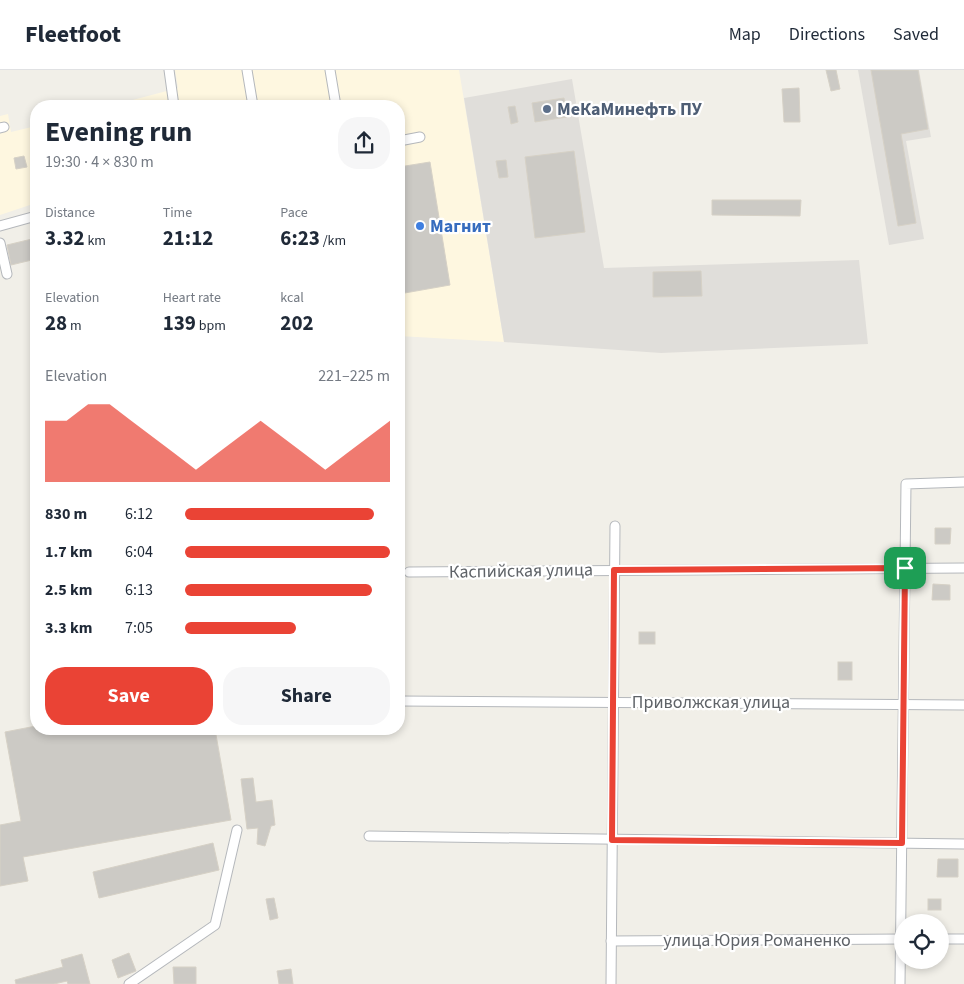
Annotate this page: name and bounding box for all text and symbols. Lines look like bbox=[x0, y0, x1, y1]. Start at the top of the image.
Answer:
text: Fleetfoot bbox=[25, 17, 121, 52]
text: Map bbox=[729, 22, 761, 47]
text: Directions bbox=[789, 22, 865, 47]
text: Saved bbox=[893, 22, 939, 47]
place label: МеКаМинефть ПУ bbox=[557, 97, 703, 122]
marker: МеКаМинефть ПУ bbox=[541, 103, 553, 115]
text: Evening run bbox=[45, 112, 192, 152]
button: share bbox=[338, 117, 390, 169]
text: 19:30 · 4 × 830 m bbox=[45, 151, 154, 173]
text: Distance bbox=[45, 203, 95, 223]
text: Time bbox=[163, 203, 192, 223]
text: Pace bbox=[280, 203, 308, 223]
place label: Магнит bbox=[430, 214, 491, 239]
marker: Магнит bbox=[414, 220, 426, 232]
text: 3.32 bbox=[45, 223, 85, 253]
text: 21:12 bbox=[163, 223, 213, 253]
text: 6:23 bbox=[280, 223, 320, 253]
text: km bbox=[85, 231, 106, 251]
text: /km bbox=[320, 231, 346, 251]
text: Elevation bbox=[45, 288, 100, 308]
text: Heart rate bbox=[163, 288, 221, 308]
text: kcal bbox=[280, 288, 304, 308]
text: 28 bbox=[45, 308, 67, 338]
text: 139 bbox=[163, 308, 196, 338]
text: 202 bbox=[280, 308, 314, 338]
text: m bbox=[67, 316, 82, 336]
text: bpm bbox=[196, 316, 226, 336]
text: Elevation bbox=[45, 365, 107, 387]
text: 221–225 m bbox=[318, 365, 390, 387]
text: 830 m bbox=[45, 503, 87, 525]
text: 6:12 bbox=[125, 503, 153, 525]
text: 1.7 km bbox=[45, 541, 92, 563]
text: 6:04 bbox=[125, 541, 153, 563]
pin bbox=[884, 547, 926, 589]
icon: arrive bbox=[891, 554, 919, 582]
street label: Каспийская улица bbox=[449, 557, 593, 585]
text: 2.5 km bbox=[45, 579, 92, 601]
text: 6:13 bbox=[125, 579, 153, 601]
text: 3.3 km bbox=[45, 617, 92, 639]
text: 7:05 bbox=[125, 617, 153, 639]
button: Save bbox=[45, 667, 213, 725]
button: Share bbox=[223, 667, 390, 725]
street label: Приволжская улица bbox=[632, 690, 790, 715]
map controls bbox=[894, 914, 949, 969]
button: locate bbox=[894, 914, 949, 969]
street label: улица Юрия Романенко bbox=[663, 928, 851, 953]

